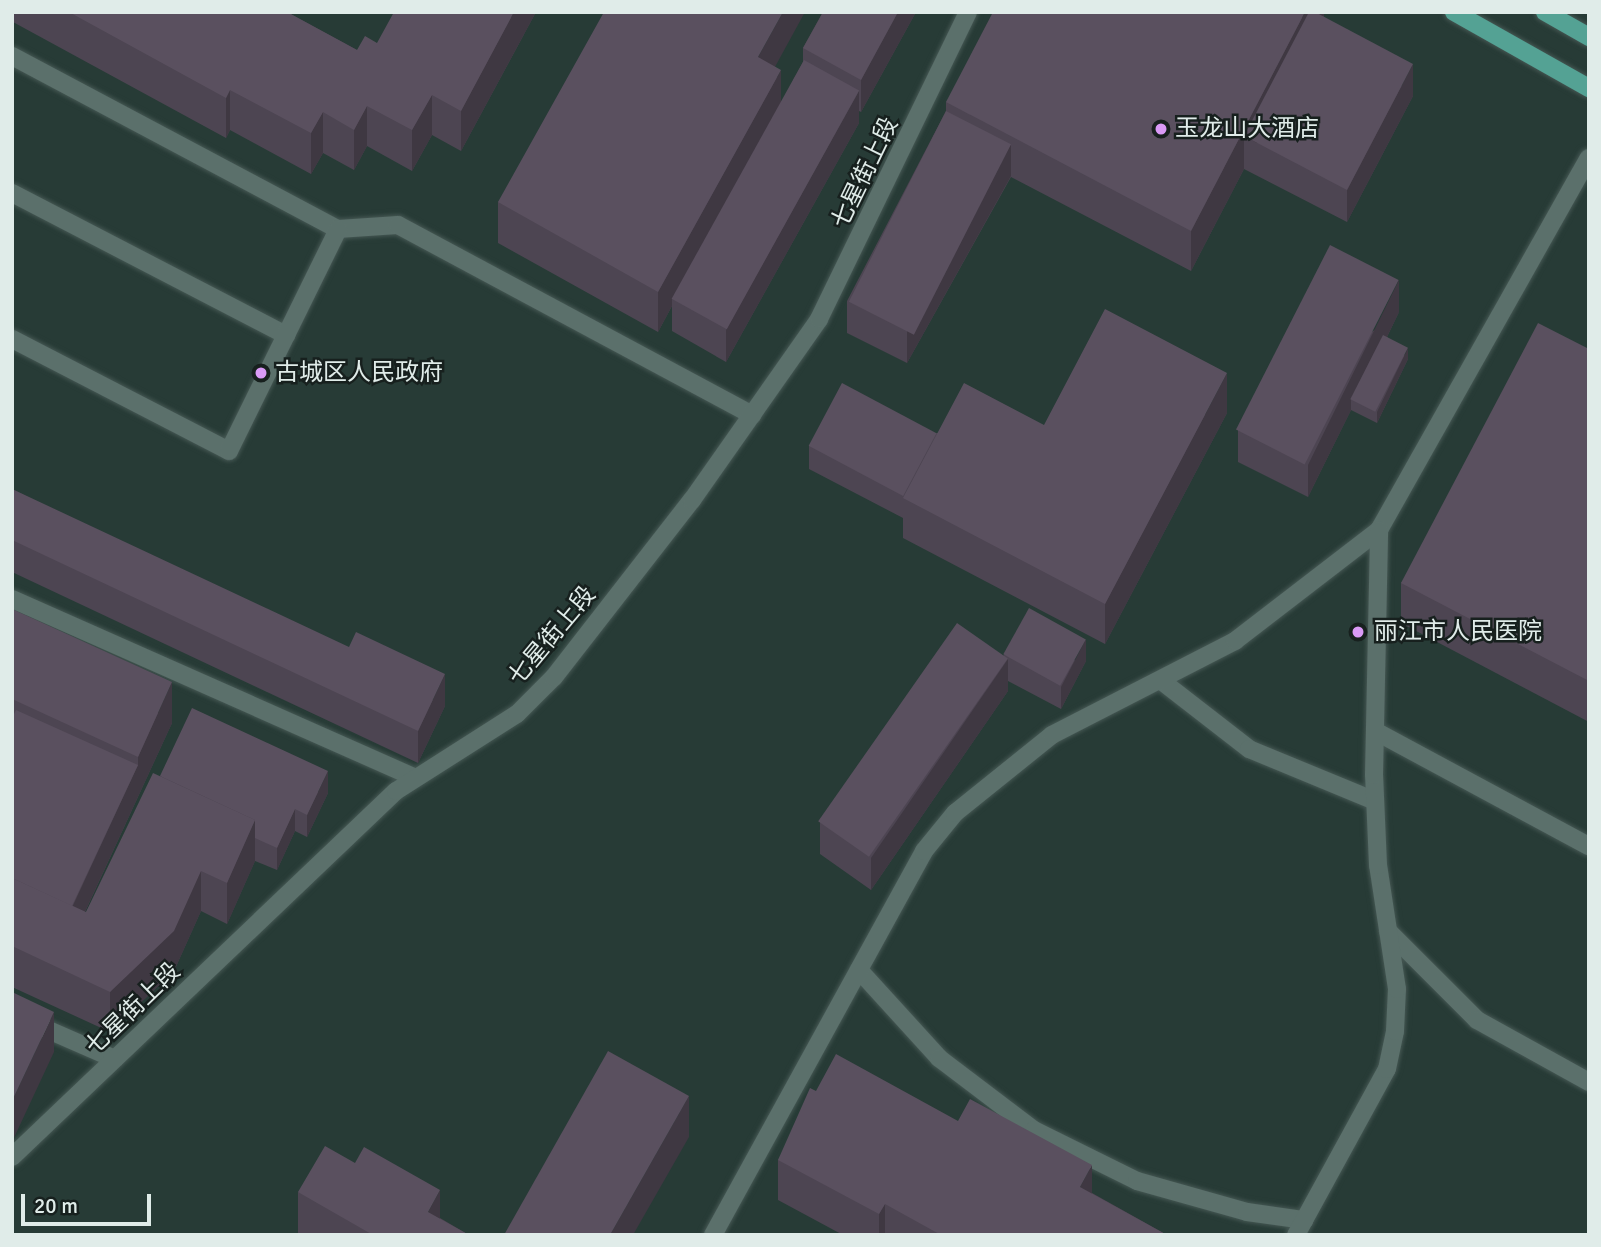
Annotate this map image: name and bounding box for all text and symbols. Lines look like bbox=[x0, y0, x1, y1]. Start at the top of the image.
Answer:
street label: 七星街上段 bbox=[826, 113, 904, 233]
place label: 玉龙山大酒店 bbox=[1175, 115, 1319, 143]
marker: 玉龙山大酒店 bbox=[1153, 121, 1169, 137]
place label: 古城区人民政府 bbox=[275, 359, 443, 387]
marker: 古城区人民政府 bbox=[253, 365, 269, 381]
street label: 七星街上段 bbox=[502, 581, 602, 691]
place label: 丽江市人民医院 bbox=[1374, 618, 1542, 646]
marker: 丽江市人民医院 bbox=[1348, 622, 1368, 642]
street label: 七星街上段 bbox=[80, 957, 186, 1061]
scale bar bbox=[24, 1180, 154, 1224]
text: 20 m bbox=[34, 1193, 78, 1219]

